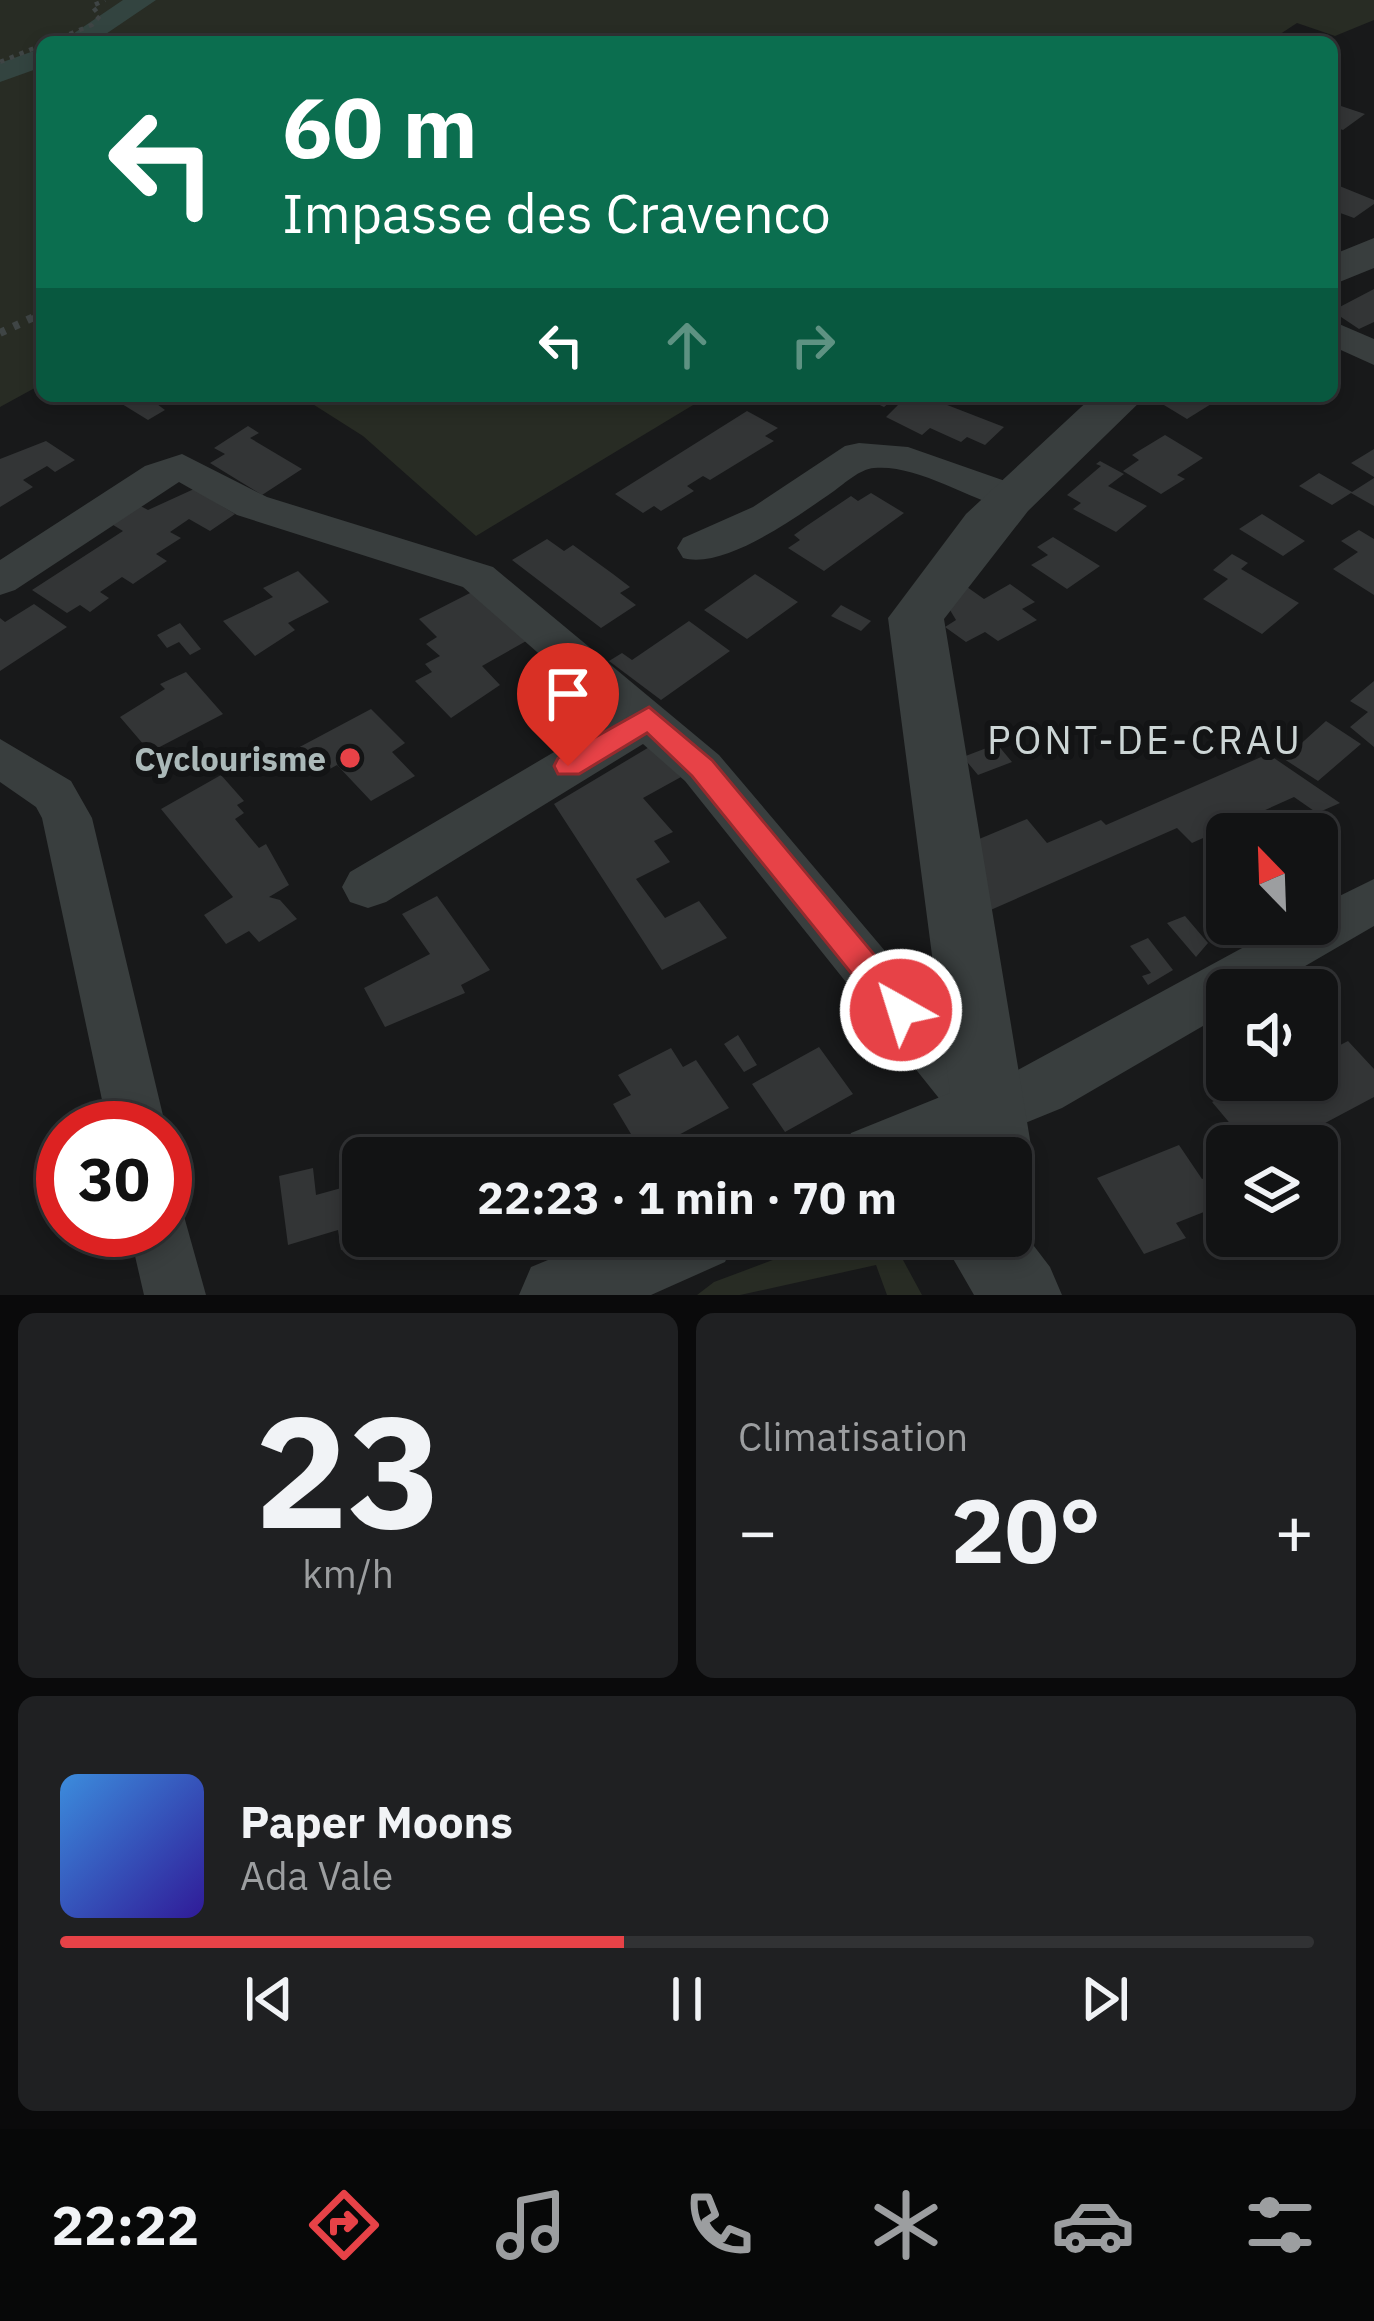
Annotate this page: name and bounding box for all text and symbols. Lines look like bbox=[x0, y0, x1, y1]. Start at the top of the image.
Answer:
text: 60 m bbox=[282, 72, 478, 181]
icon: left bbox=[84, 84, 240, 240]
text: Impasse des Cravenco bbox=[282, 178, 831, 248]
icon: left bbox=[528, 312, 594, 378]
icon: ahead bbox=[654, 312, 720, 378]
icon: right bbox=[780, 312, 846, 378]
pin bbox=[517, 643, 619, 766]
icon: arrive bbox=[535, 661, 601, 727]
district label: PONT-DE-CRAU bbox=[987, 714, 1303, 765]
place label: Cyclourisme bbox=[134, 737, 326, 780]
marker: Cyclourisme bbox=[337, 745, 363, 771]
north arrow bbox=[1206, 813, 1338, 945]
map controls bbox=[1206, 813, 1338, 1257]
position arrow bbox=[838, 947, 964, 1073]
button: sound bbox=[1206, 969, 1338, 1101]
speed limit sign: 30 bbox=[36, 1101, 192, 1257]
button: layers bbox=[1206, 1125, 1338, 1257]
text: 22:23 · 1 min · 70 m bbox=[477, 1168, 897, 1226]
text: 23 bbox=[254, 1368, 442, 1571]
text: Climatisation bbox=[738, 1411, 968, 1462]
text: 20° bbox=[951, 1471, 1101, 1588]
text: − bbox=[738, 1487, 778, 1573]
text: + bbox=[1274, 1487, 1314, 1573]
text: km/h bbox=[302, 1548, 394, 1599]
text: Paper Moons bbox=[240, 1792, 513, 1850]
text: Ada Vale bbox=[240, 1850, 393, 1901]
icon: previous bbox=[236, 1966, 302, 2032]
icon: pause bbox=[654, 1966, 720, 2032]
icon: next bbox=[1072, 1966, 1138, 2032]
icon: directions bbox=[302, 2183, 386, 2267]
icon: music bbox=[489, 2183, 573, 2267]
icon: phone bbox=[677, 2183, 761, 2267]
icon: climate bbox=[864, 2183, 948, 2267]
icon: car bbox=[1051, 2183, 1135, 2267]
icon: filters bbox=[1238, 2183, 1322, 2267]
text: 22:22 bbox=[52, 2190, 199, 2260]

